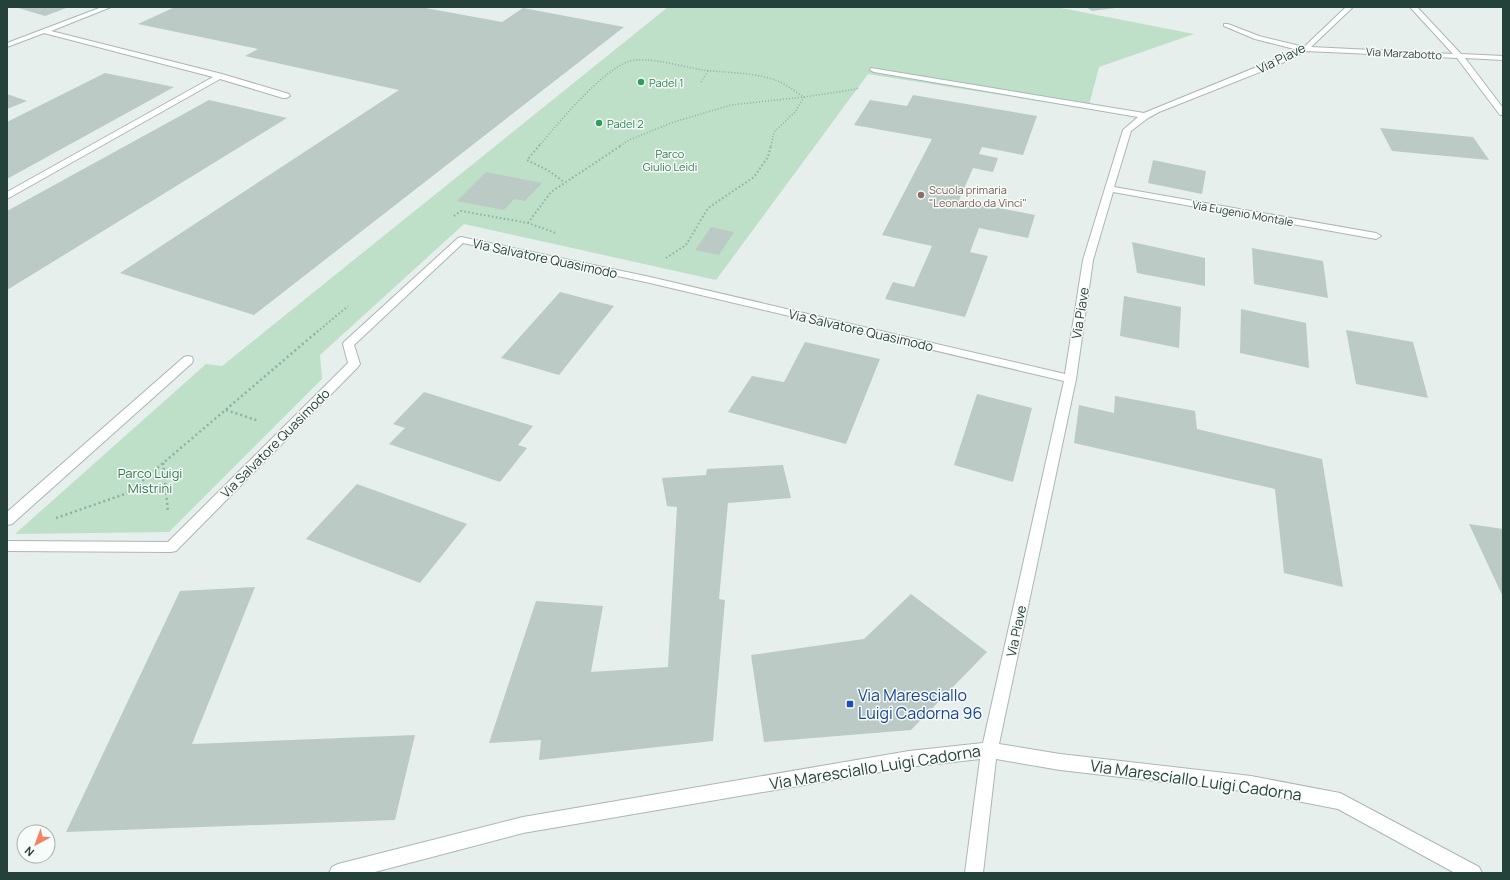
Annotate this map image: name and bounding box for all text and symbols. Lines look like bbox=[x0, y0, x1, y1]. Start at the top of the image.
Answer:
street label: Via Piave bbox=[1254, 38, 1309, 78]
street label: Via Marzabotto bbox=[1366, 44, 1443, 63]
place label: Padel 1 bbox=[649, 75, 684, 90]
marker: Padel 1 bbox=[636, 77, 646, 87]
place label: Padel 2 bbox=[607, 116, 643, 131]
marker: Padel 2 bbox=[594, 118, 604, 128]
park label: Parco Giulio Leidi bbox=[643, 146, 697, 174]
place label: Scuola primaria "Leonardo da Vinci" bbox=[929, 182, 1027, 210]
marker: Scuola primaria "Leonardo da Vinci" bbox=[916, 190, 926, 200]
street label: Via Eugenio Montale bbox=[1191, 197, 1295, 229]
street label: Via Salvatore Quasimodo bbox=[471, 234, 619, 282]
street label: Via Piave bbox=[1067, 285, 1093, 340]
street label: Via Salvatore Quasimodo bbox=[787, 305, 935, 355]
street label: Via Salvatore Quasimodo bbox=[216, 384, 334, 502]
park label: Parco Luigi Mistrini bbox=[118, 464, 182, 497]
street label: Via Piave bbox=[1002, 603, 1030, 658]
place label: Via Maresciallo Luigi Cadorna 96 bbox=[858, 684, 982, 724]
marker: Via Maresciallo Luigi Cadorna 96 bbox=[845, 699, 855, 709]
street label: Via Maresciallo Luigi Cadorna bbox=[768, 739, 982, 795]
street label: Via Maresciallo Luigi Cadorna bbox=[1089, 754, 1303, 806]
north arrow bbox=[16, 824, 56, 864]
text: N bbox=[21, 844, 37, 860]

